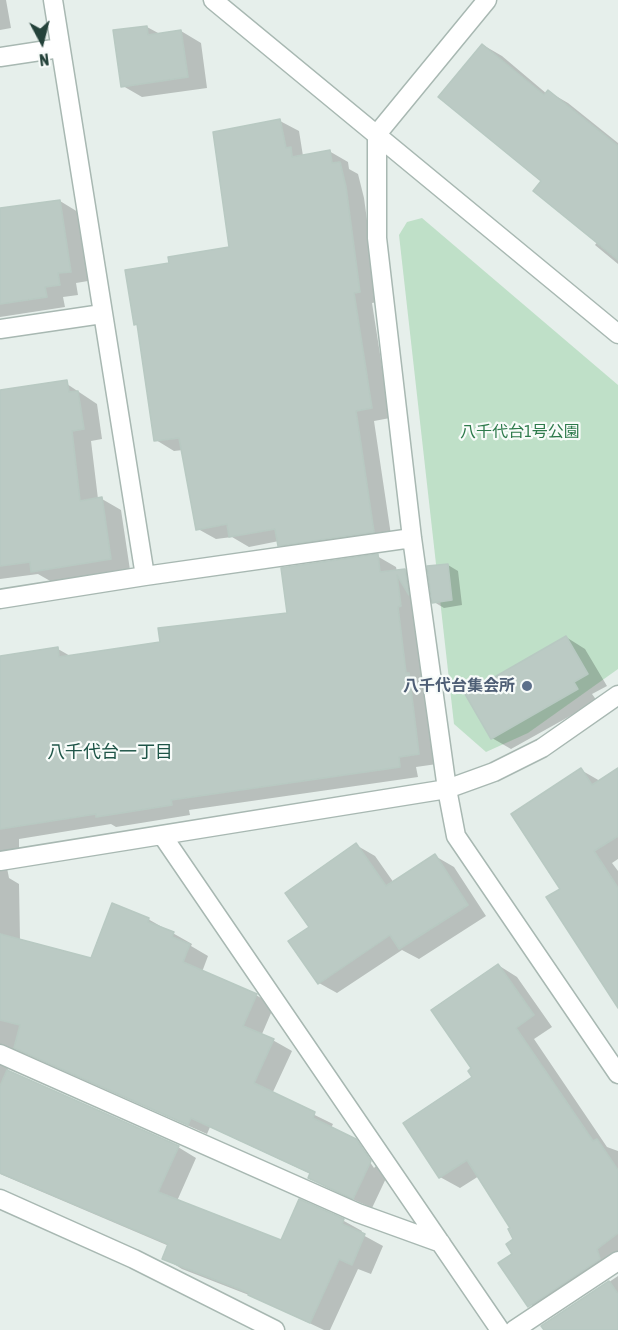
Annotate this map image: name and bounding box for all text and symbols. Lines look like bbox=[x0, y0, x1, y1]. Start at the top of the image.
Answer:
north arrow bbox=[12, 12, 72, 72]
text: N bbox=[38, 50, 50, 69]
park label: 八千代台1号公園 bbox=[460, 422, 580, 442]
place label: 八千代台集会所 bbox=[403, 676, 515, 696]
marker: 八千代台集会所 bbox=[520, 679, 534, 693]
district label: 八千代台一丁目 bbox=[47, 741, 173, 763]

